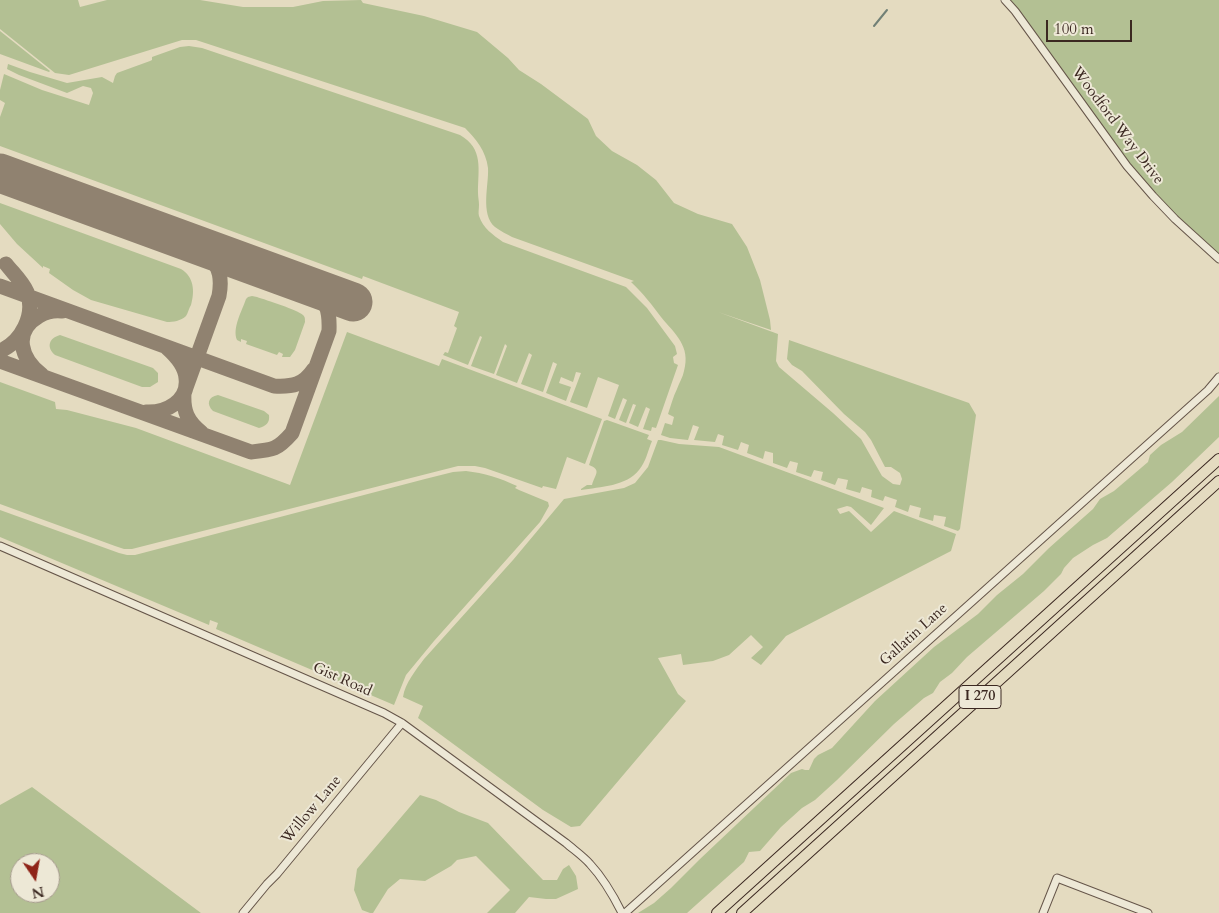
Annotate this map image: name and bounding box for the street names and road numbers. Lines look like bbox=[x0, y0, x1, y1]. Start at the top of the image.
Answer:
street label: Woodford Way Drive bbox=[1067, 64, 1167, 188]
street label: Gallatin Lane bbox=[876, 600, 952, 670]
street label: Gist Road bbox=[310, 659, 374, 701]
road number: I 270 bbox=[959, 686, 1001, 709]
street label: Willow Lane bbox=[278, 772, 346, 848]

